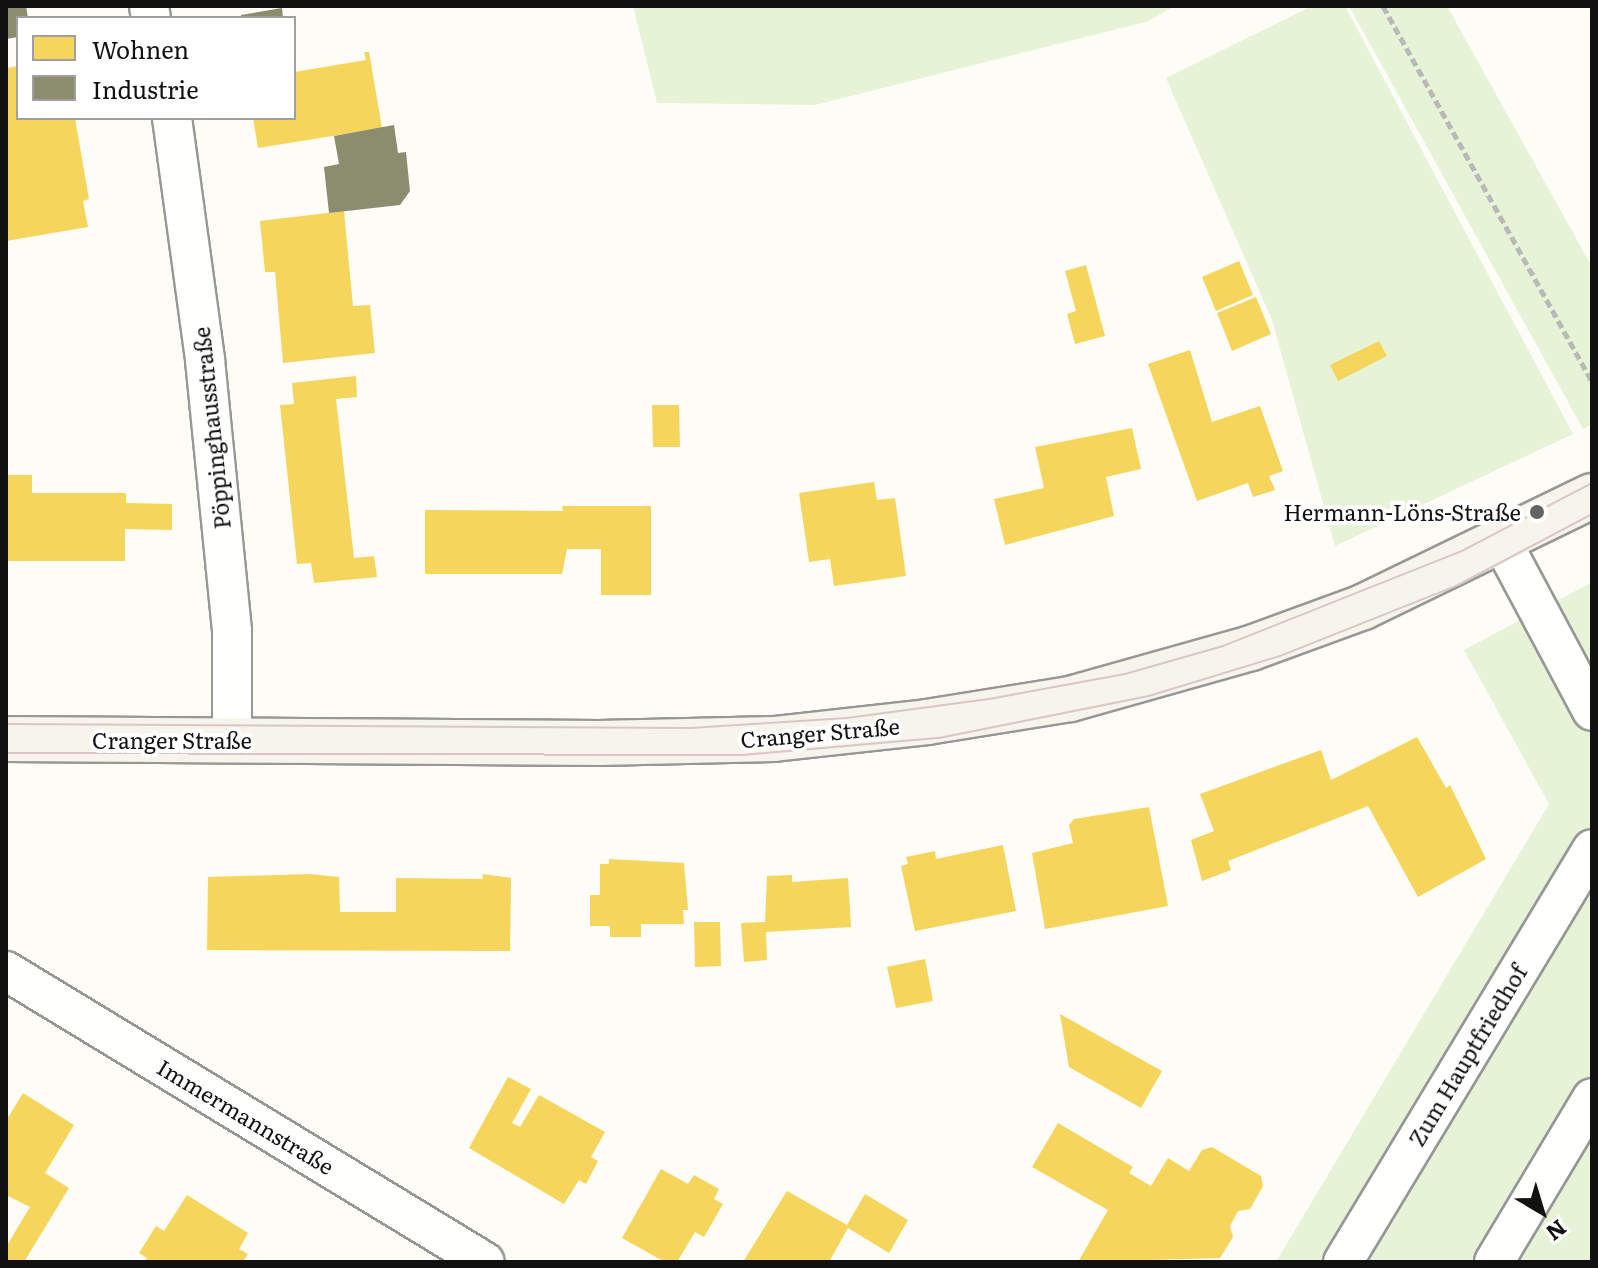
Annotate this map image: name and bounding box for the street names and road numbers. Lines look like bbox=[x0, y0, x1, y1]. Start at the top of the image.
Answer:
street label: Pöppinghausstraße bbox=[187, 326, 235, 530]
street label: Cranger Straße bbox=[739, 712, 901, 752]
street label: Cranger Straße bbox=[92, 727, 252, 753]
street label: Zum Hauptfriedhof bbox=[1402, 960, 1532, 1150]
street label: Immermannstraße bbox=[153, 1053, 339, 1179]

